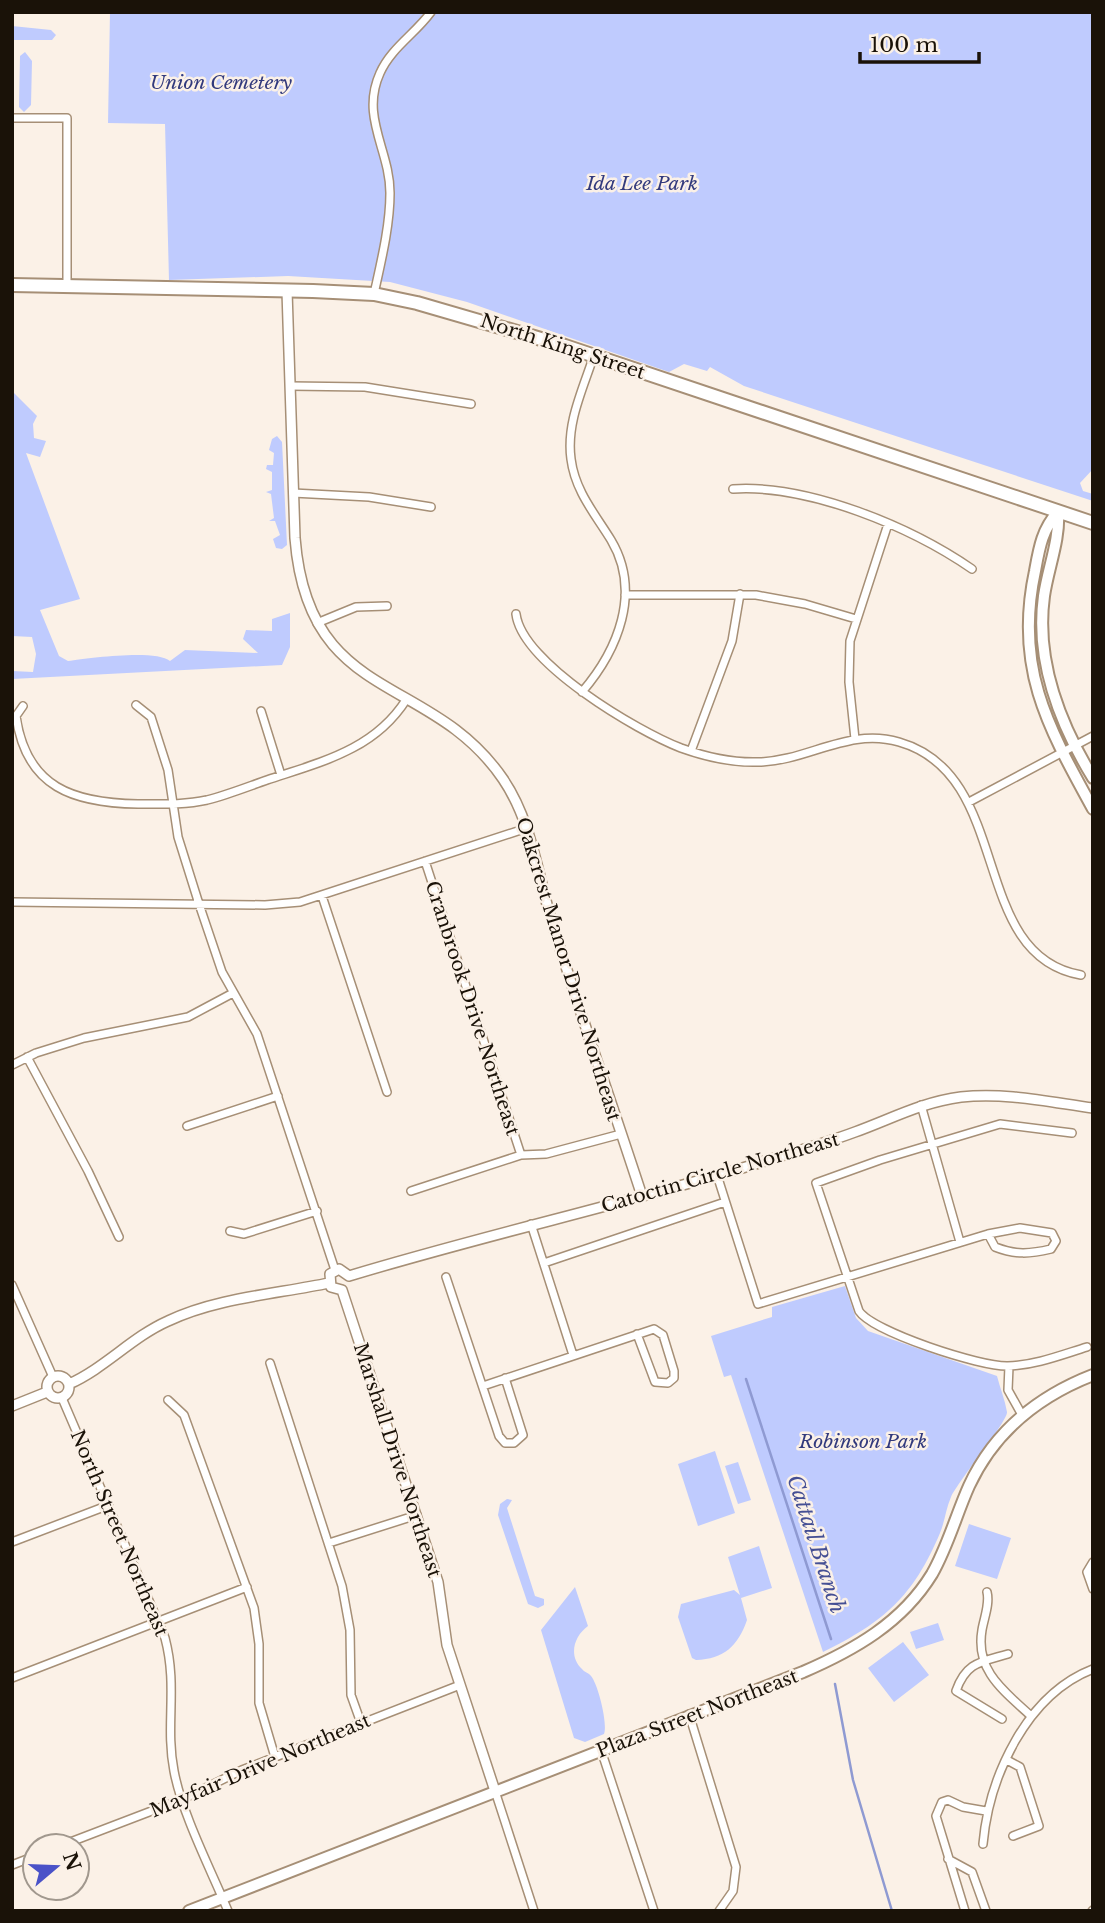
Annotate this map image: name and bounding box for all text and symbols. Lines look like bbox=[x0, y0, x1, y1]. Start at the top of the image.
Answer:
scale bar bbox=[860, 21, 979, 65]
text: 100 m bbox=[870, 32, 938, 58]
park label: Union Cemetery bbox=[150, 71, 292, 94]
park label: Ida Lee Park bbox=[585, 172, 698, 195]
street label: North King Street bbox=[478, 309, 649, 384]
street label: Oakcrest Manor Drive Northeast bbox=[511, 814, 626, 1125]
street label: Cranbrook Drive Northeast bbox=[420, 878, 525, 1139]
street label: Catoctin Circle Northeast bbox=[598, 1127, 843, 1218]
street label: Marshall Drive Northeast bbox=[349, 1340, 447, 1581]
street label: North Street Northeast bbox=[66, 1427, 174, 1641]
park label: Robinson Park bbox=[798, 1430, 927, 1453]
water label: Cattail Branch bbox=[781, 1471, 851, 1617]
street label: Plaza Street Northeast bbox=[593, 1664, 802, 1763]
street label: Mayfair Drive Northeast bbox=[147, 1708, 375, 1822]
north arrow bbox=[21, 1832, 91, 1902]
text: N bbox=[58, 1849, 85, 1874]

